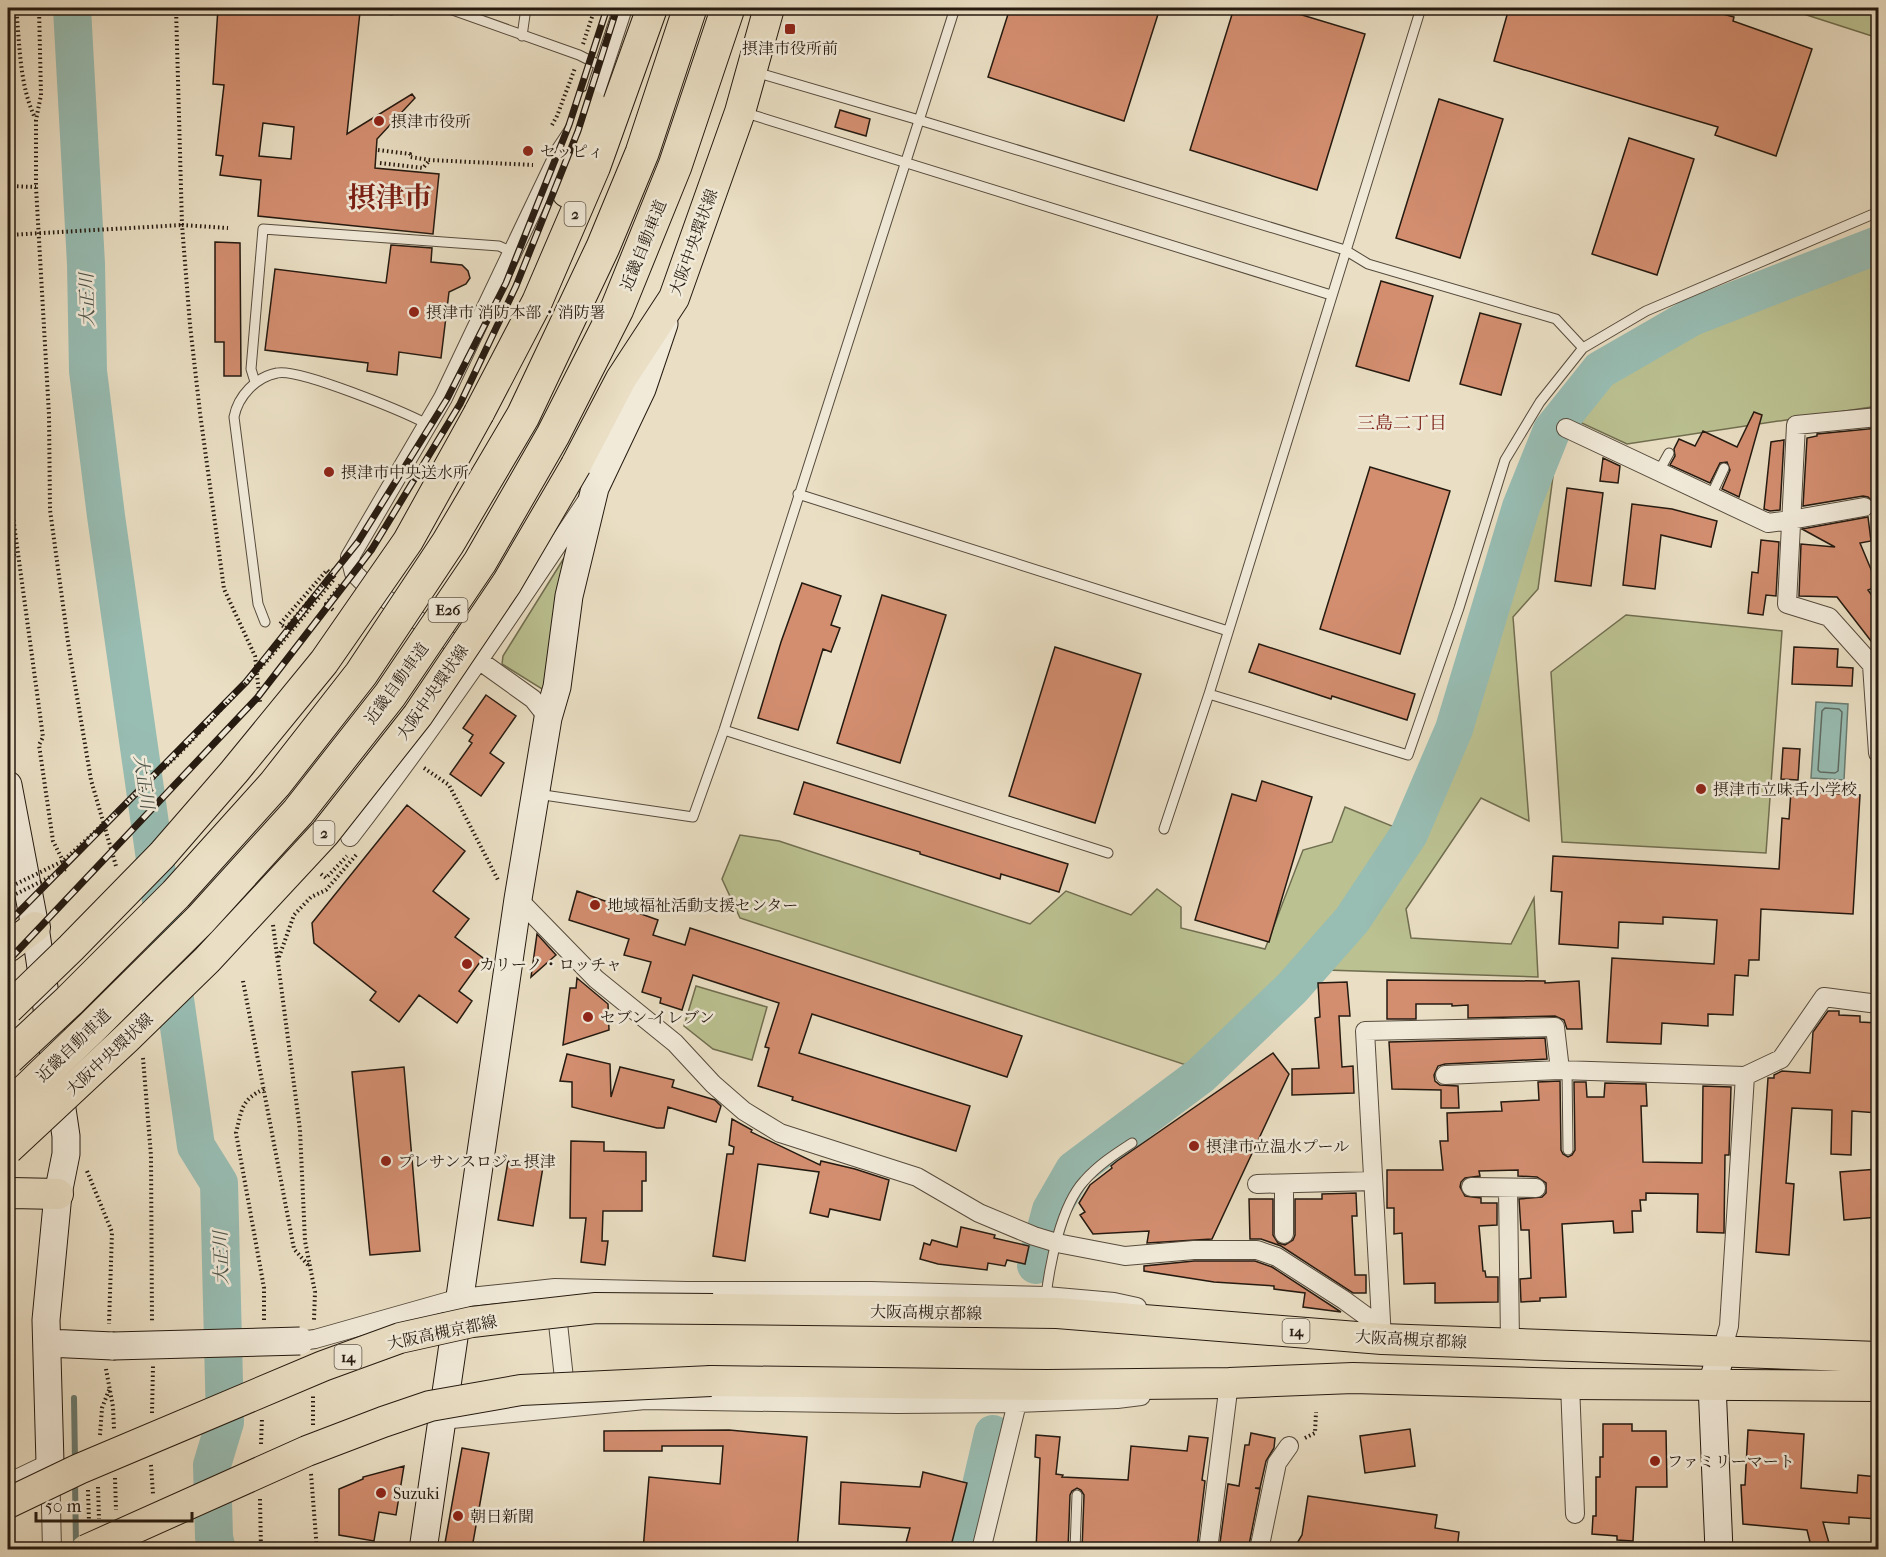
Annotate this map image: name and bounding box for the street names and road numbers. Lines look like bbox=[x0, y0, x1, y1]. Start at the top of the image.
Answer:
street label: 大阪中央環状線 bbox=[665, 186, 722, 298]
street label: 近畿自動車道 bbox=[617, 197, 670, 293]
road number: 2 bbox=[564, 202, 586, 226]
road number: E26 bbox=[428, 598, 468, 622]
street label: 近畿自動車道 bbox=[361, 639, 432, 728]
street label: 大阪中央環状線 bbox=[393, 641, 472, 744]
road number: 2 bbox=[314, 821, 334, 845]
street label: 近畿自動車道 bbox=[32, 1005, 114, 1086]
street label: 大阪中央環状線 bbox=[62, 1009, 157, 1100]
street label: 大阪高槻京都線 bbox=[870, 1302, 982, 1323]
street label: 大阪高槻京都線 bbox=[385, 1312, 499, 1353]
road number: 14 bbox=[1282, 1319, 1310, 1343]
street label: 大阪高槻京都線 bbox=[1355, 1327, 1467, 1352]
road number: 14 bbox=[334, 1345, 362, 1369]

